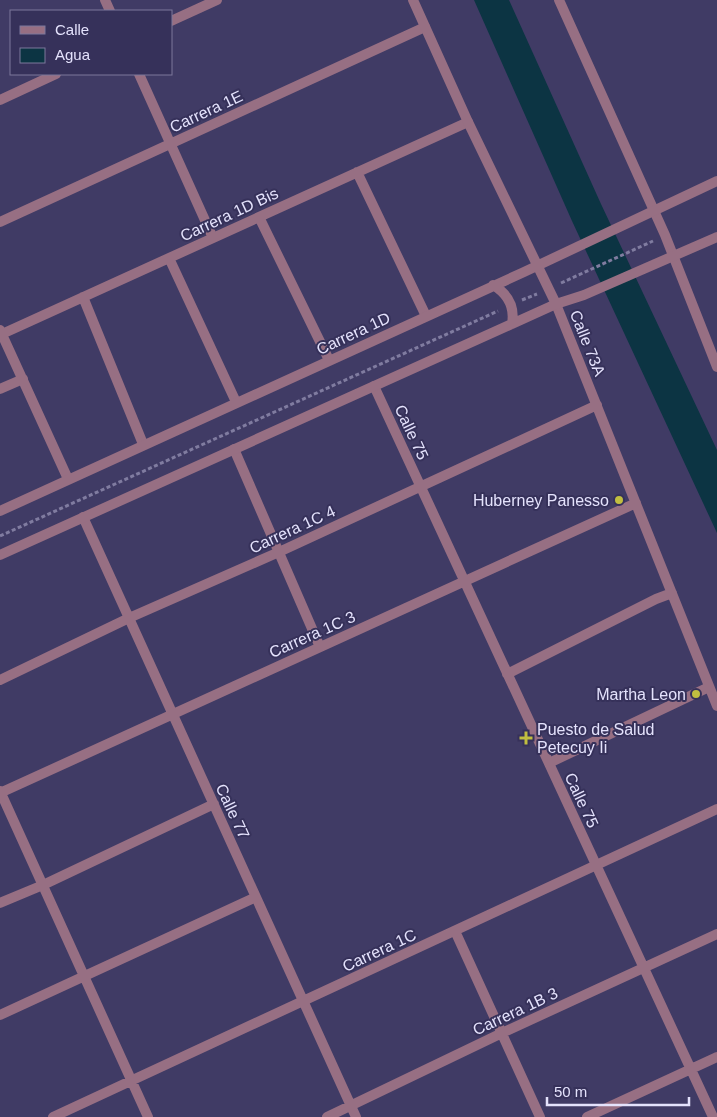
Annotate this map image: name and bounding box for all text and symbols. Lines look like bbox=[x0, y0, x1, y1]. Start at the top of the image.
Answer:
legend bbox=[10, 10, 172, 75]
text: Calle bbox=[55, 21, 89, 38]
text: Agua bbox=[55, 46, 91, 63]
street label: Carrera 1E bbox=[167, 87, 245, 136]
street label: Carrera 1D Bis bbox=[178, 184, 281, 245]
street label: Calle 73A bbox=[567, 308, 609, 379]
street label: Carrera 1D bbox=[314, 309, 393, 358]
street label: Calle 75 bbox=[391, 402, 432, 462]
place label: Huberney Panesso bbox=[473, 492, 609, 509]
marker: Huberney Panesso bbox=[613, 494, 625, 506]
street label: Carrera 1C 4 bbox=[247, 502, 338, 557]
street label: Carrera 1C 3 bbox=[267, 608, 358, 661]
place label: Martha Leon bbox=[596, 686, 686, 703]
marker: Martha Leon bbox=[690, 688, 702, 700]
place label: Puesto de Salud Petecuy Ii bbox=[537, 721, 654, 756]
marker: Puesto de Salud Petecuy Ii bbox=[519, 731, 533, 745]
street label: Calle 75 bbox=[561, 770, 602, 830]
street label: Calle 77 bbox=[212, 781, 253, 841]
street label: Carrera 1C bbox=[340, 926, 419, 975]
street label: Carrera 1B 3 bbox=[470, 984, 560, 1039]
scale bar bbox=[547, 1074, 690, 1106]
text: 50 m bbox=[554, 1083, 587, 1100]

